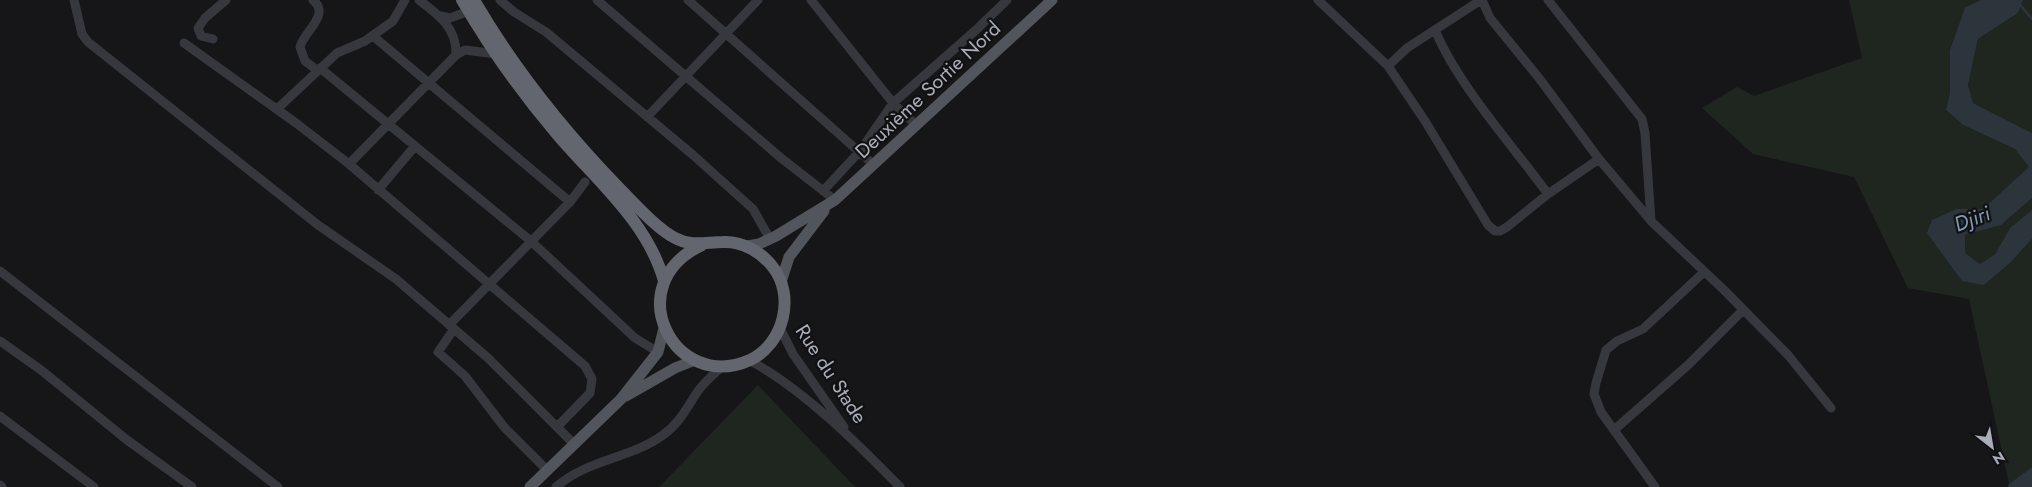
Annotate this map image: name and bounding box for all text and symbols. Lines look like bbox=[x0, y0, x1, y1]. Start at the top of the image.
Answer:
street label: Deuxième Sortie Nord bbox=[849, 15, 1007, 165]
water label: Djiri bbox=[1950, 198, 1995, 240]
street label: Rue du Stade bbox=[788, 319, 874, 429]
north arrow bbox=[1967, 422, 2017, 472]
text: N bbox=[1989, 447, 2009, 470]

